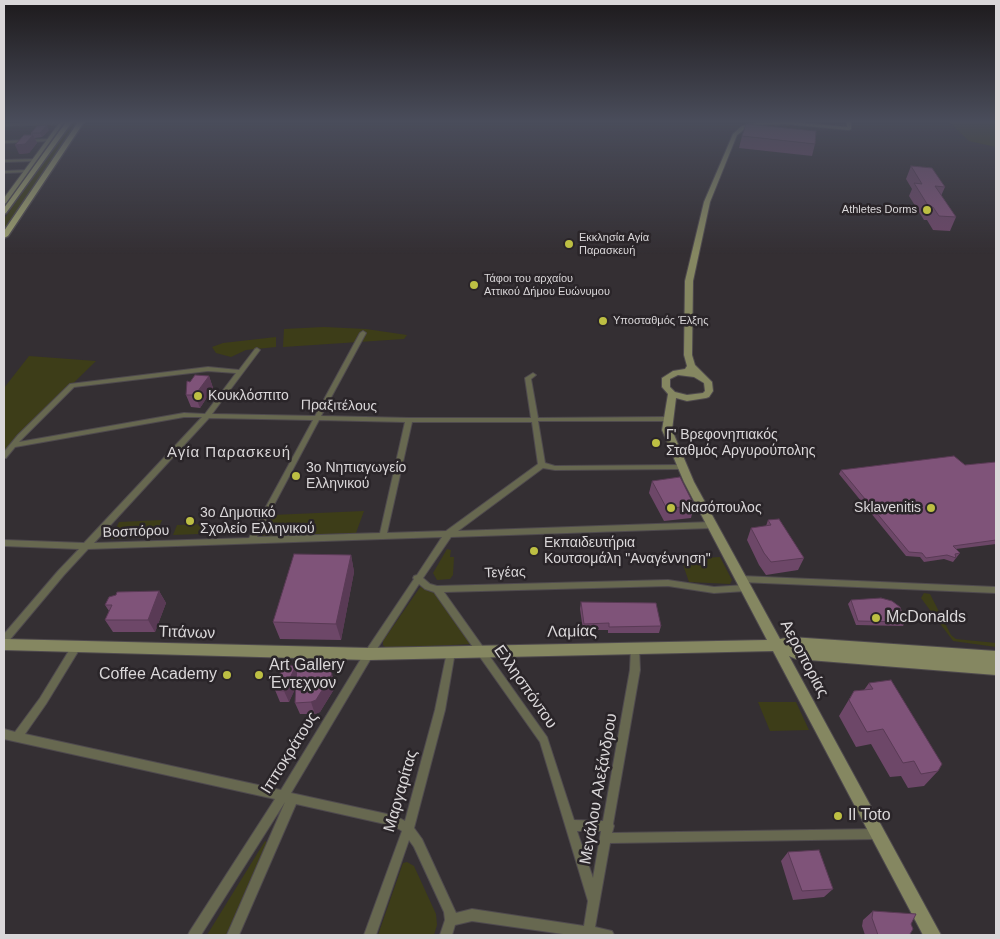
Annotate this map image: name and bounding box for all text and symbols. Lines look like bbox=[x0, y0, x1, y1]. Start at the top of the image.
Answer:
place label: Athletes Dorms bbox=[842, 203, 917, 217]
marker: Athletes Dorms bbox=[921, 204, 933, 216]
place label: Εκκλησία Αγία Παρασκευή bbox=[579, 231, 649, 257]
marker: Εκκλησία Αγία Παρασκευή bbox=[563, 238, 575, 250]
place label: Τάφοι του αρχαίου Αττικού Δήμου Ευώνυμου bbox=[484, 272, 610, 298]
marker: Τάφοι του αρχαίου Αττικού Δήμου Ευώνυμου bbox=[468, 279, 480, 291]
place label: Υποσταθμός Έλξης bbox=[613, 314, 708, 328]
marker: Υποσταθμός Έλξης bbox=[597, 315, 609, 327]
place label: Κουκλόσπιτο bbox=[208, 388, 289, 404]
marker: Κουκλόσπιτο bbox=[192, 390, 204, 402]
street label: Πραξιτέλους bbox=[301, 397, 377, 415]
place label: Γ' Βρεφονηπιακός Σταθμός Αργυρούπολης bbox=[666, 427, 816, 460]
marker: Γ' Βρεφονηπιακός Σταθμός Αργυρούπολης bbox=[650, 437, 662, 449]
district label: Αγία Παρασκευή bbox=[165, 444, 293, 462]
place label: 3ο Νηπιαγωγείο Ελληνικού bbox=[306, 460, 406, 492]
marker: 3ο Νηπιαγωγείο Ελληνικού bbox=[290, 470, 302, 482]
place label: Νασόπουλος bbox=[681, 500, 762, 516]
place label: Sklavenitis bbox=[854, 500, 921, 516]
marker: Νασόπουλος bbox=[665, 502, 677, 514]
marker: Sklavenitis bbox=[925, 502, 937, 514]
place label: 3ο Δημοτικό Σχολείο Ελληνικού bbox=[200, 505, 315, 538]
marker: 3ο Δημοτικό Σχολείο Ελληνικού bbox=[184, 515, 196, 527]
street label: Βοσπόρου bbox=[102, 522, 170, 542]
place label: Εκπαιδευτήρια Κουτσομάλη "Αναγέννηση" bbox=[544, 535, 711, 568]
marker: Εκπαιδευτήρια Κουτσομάλη "Αναγέννηση" bbox=[528, 545, 540, 557]
street label: Τεγέας bbox=[484, 564, 526, 582]
place label: McDonalds bbox=[886, 608, 966, 628]
marker: McDonalds bbox=[870, 612, 882, 624]
street label: Αεροπορίας bbox=[776, 617, 832, 701]
street label: Τιτάνων bbox=[158, 622, 216, 644]
street label: Λαμίας bbox=[547, 622, 597, 642]
street label: Ελλησπόντου bbox=[489, 642, 561, 732]
place label: Art Gallery Έντεχνον bbox=[269, 656, 345, 694]
place label: Coffee Academy bbox=[99, 665, 217, 685]
marker: Coffee Academy bbox=[221, 669, 233, 681]
marker: Art Gallery Έντεχνον bbox=[253, 669, 265, 681]
street label: Ιπποκράτους bbox=[257, 708, 323, 798]
street label: Μεγάλου Αλεξάνδρου bbox=[576, 712, 622, 866]
street label: Μαργαρίτας bbox=[380, 748, 422, 834]
place label: Il Toto bbox=[848, 806, 891, 826]
marker: Il Toto bbox=[832, 810, 844, 822]

